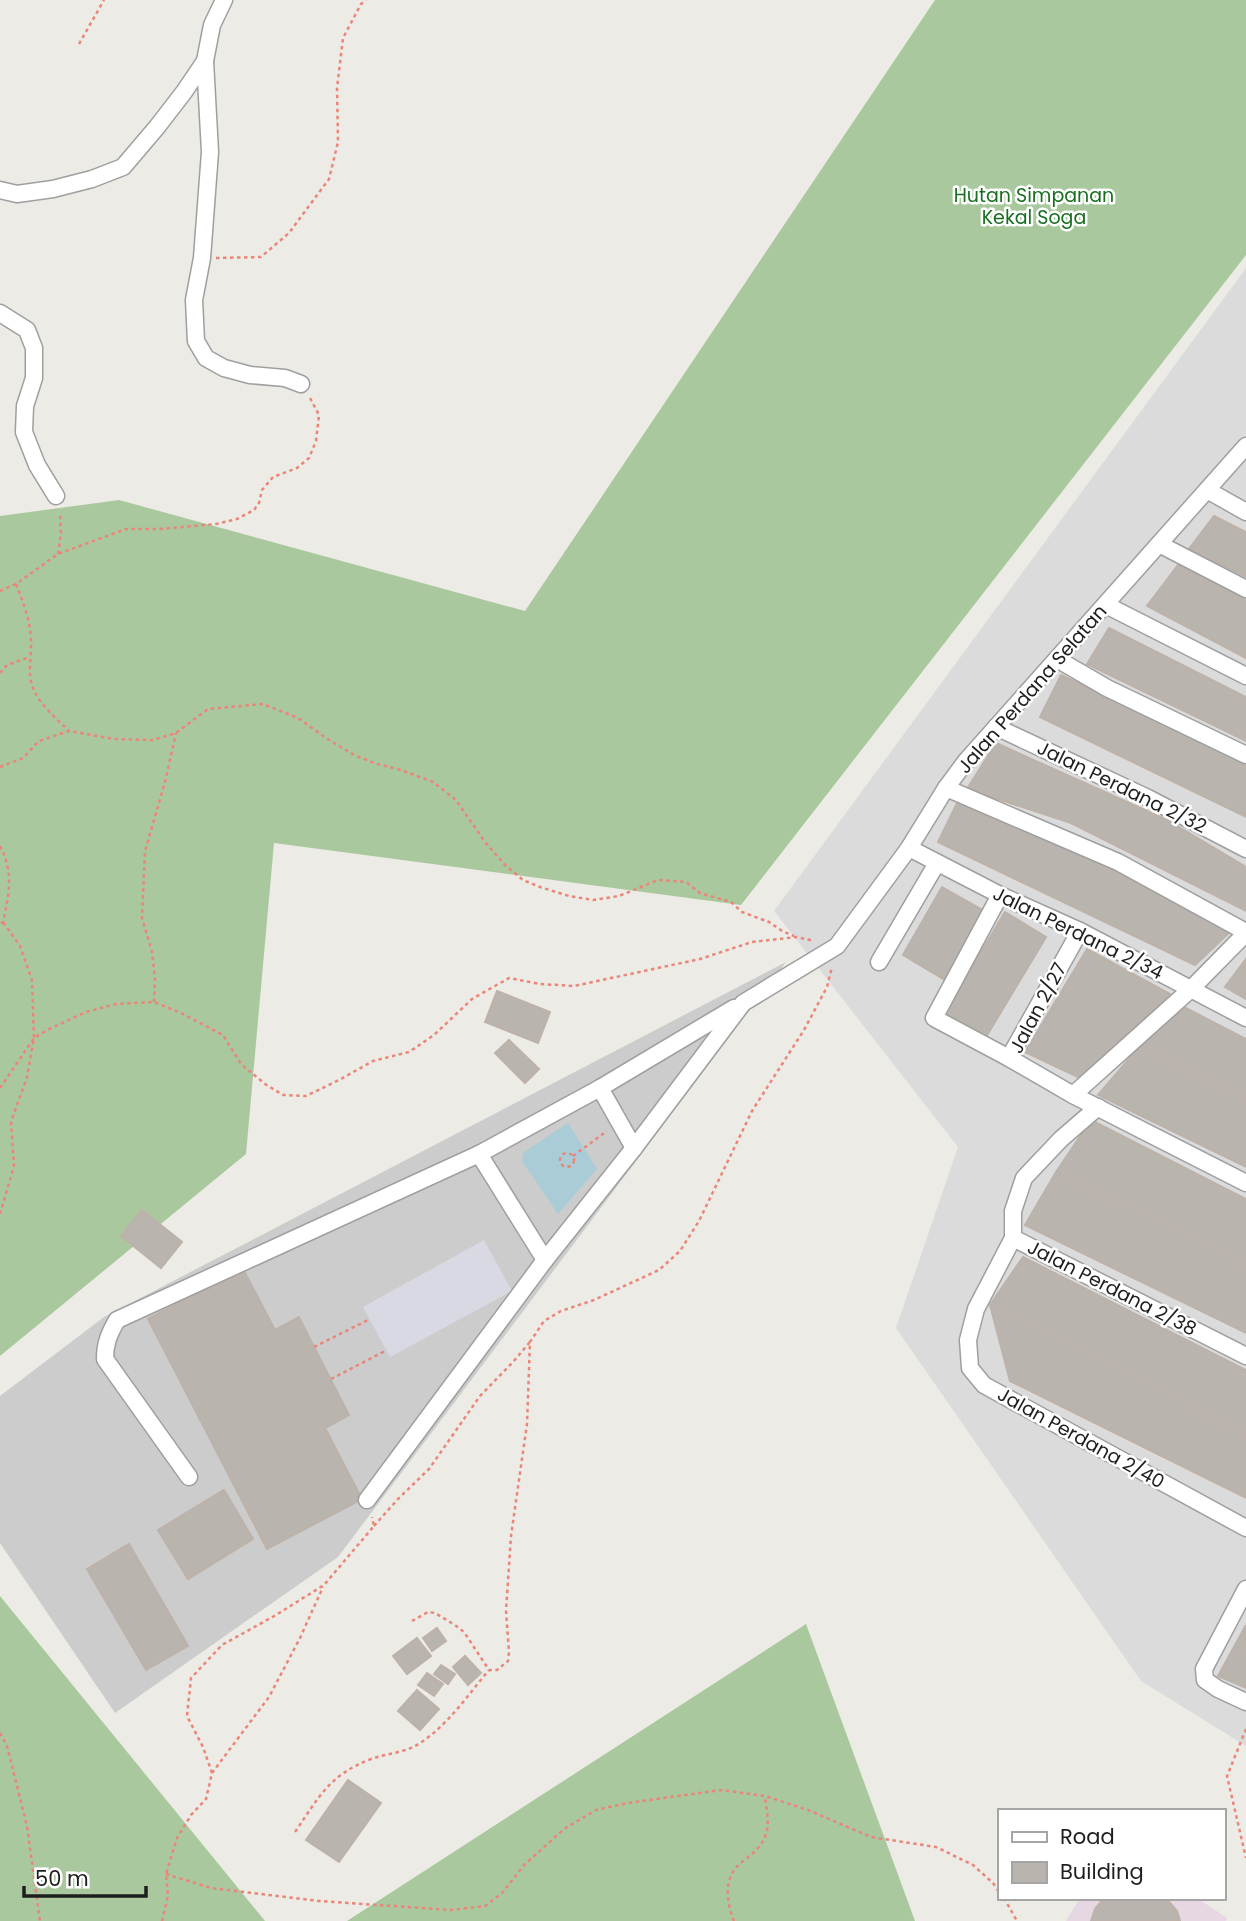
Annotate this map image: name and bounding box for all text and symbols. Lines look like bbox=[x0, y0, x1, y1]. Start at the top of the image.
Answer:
park label: Hutan Simpanan Kekal Soga bbox=[954, 182, 1114, 231]
street label: Jalan Perdana Selatan bbox=[951, 599, 1113, 779]
street label: Jalan Perdana 2/32 bbox=[1033, 734, 1211, 840]
street label: Jalan Perdana 2/34 bbox=[988, 880, 1168, 986]
street label: Jalan 2/27 bbox=[1003, 958, 1073, 1058]
street label: Jalan Perdana 2/38 bbox=[1023, 1234, 1201, 1342]
street label: Jalan Perdana 2/40 bbox=[993, 1381, 1169, 1495]
legend bbox=[998, 1809, 1225, 1900]
text: Road bbox=[1060, 1822, 1115, 1851]
scale bar bbox=[24, 1854, 147, 1898]
text: Building bbox=[1060, 1857, 1144, 1886]
text: 50 m bbox=[35, 1864, 89, 1893]

